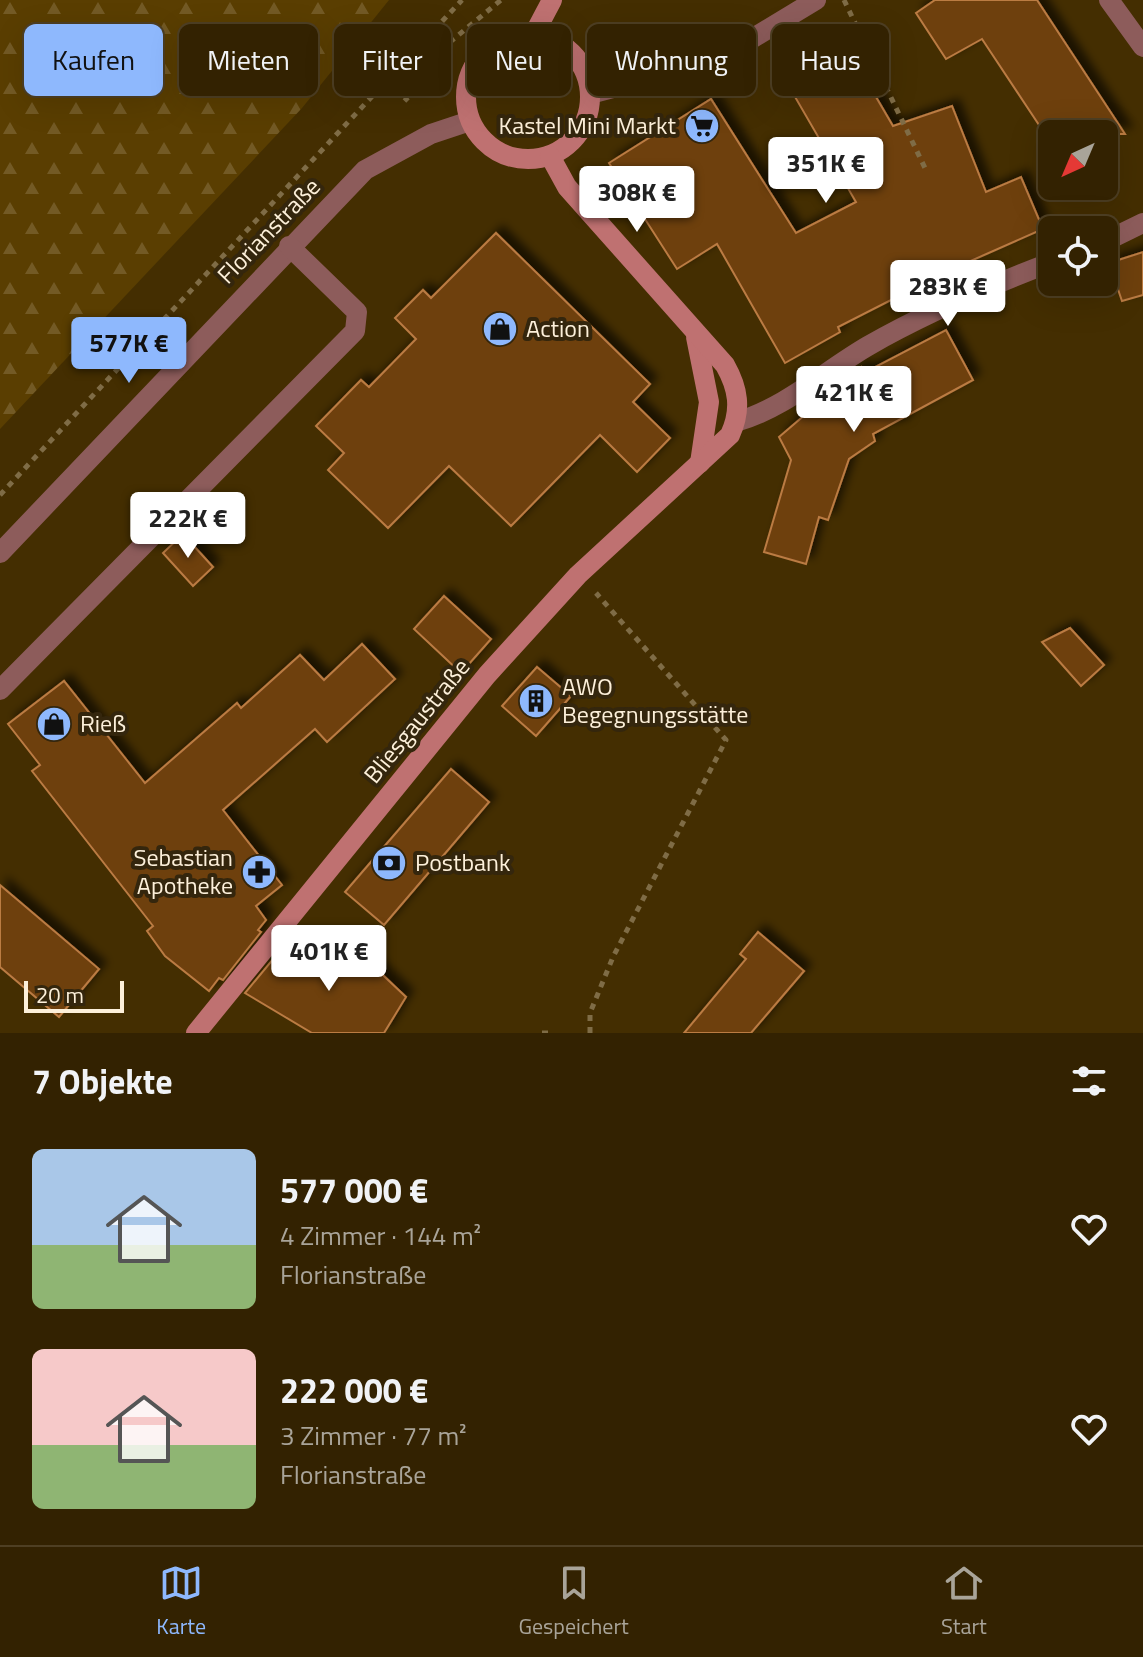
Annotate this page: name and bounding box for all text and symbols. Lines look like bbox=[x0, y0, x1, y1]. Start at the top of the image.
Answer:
chip: Kaufen bbox=[24, 24, 163, 96]
chip: Mieten bbox=[179, 24, 318, 96]
chip: Filter bbox=[334, 24, 451, 96]
chip: Neu bbox=[467, 24, 571, 96]
chip: Wohnung bbox=[587, 24, 756, 96]
chip: Haus bbox=[772, 24, 889, 96]
place label: Kastel Mini Markt bbox=[499, 107, 677, 143]
supermarket icon: Kastel Mini Markt bbox=[683, 107, 721, 145]
north arrow bbox=[1038, 120, 1118, 200]
map controls bbox=[1038, 120, 1118, 296]
pin: 351K € bbox=[761, 137, 891, 205]
text: 351K € bbox=[786, 143, 866, 182]
pin: 308K € bbox=[572, 166, 702, 234]
street label: Florianstraße bbox=[208, 169, 328, 291]
text: 308K € bbox=[597, 172, 677, 211]
button: locate bbox=[1038, 216, 1118, 296]
pin: 283K € bbox=[883, 260, 1013, 328]
text: 283K € bbox=[908, 266, 988, 305]
shop icon: Action bbox=[481, 310, 519, 348]
place label: Action bbox=[526, 310, 590, 346]
pin: 577K € bbox=[64, 317, 194, 385]
text: 577K € bbox=[89, 323, 169, 362]
pin: 421K € bbox=[789, 366, 919, 434]
text: 421K € bbox=[814, 372, 894, 411]
pin: 222K € bbox=[123, 492, 253, 560]
text: 222K € bbox=[148, 498, 228, 537]
street label: Bliesgaustraße bbox=[355, 650, 478, 791]
place label: AWO Begegnungsstätte bbox=[562, 668, 748, 732]
building icon: AWO Begegnungsstätte bbox=[517, 682, 555, 720]
shop icon: Rieß bbox=[35, 705, 73, 743]
place label: Rieß bbox=[80, 705, 126, 741]
place label: Sebastian Apotheke bbox=[133, 839, 233, 903]
bank icon: Postbank bbox=[370, 844, 408, 882]
place label: Postbank bbox=[415, 844, 511, 880]
pharmacy icon: Sebastian Apotheke bbox=[240, 853, 278, 891]
pin: 401K € bbox=[264, 925, 394, 993]
text: 401K € bbox=[289, 931, 369, 970]
scale bar bbox=[24, 977, 124, 1013]
text: 20 m bbox=[36, 978, 84, 1012]
text: 7 Objekte bbox=[32, 1055, 173, 1107]
icon: filters bbox=[1067, 1059, 1111, 1103]
text: 577 000 € bbox=[280, 1164, 428, 1216]
icon: home bbox=[96, 1181, 192, 1277]
icon: heart bbox=[1067, 1207, 1111, 1251]
text: 4 Zimmer · 144 m² bbox=[280, 1216, 481, 1255]
text: Florianstraße bbox=[280, 1255, 426, 1294]
text: 222 000 € bbox=[280, 1364, 428, 1416]
icon: home bbox=[96, 1381, 192, 1477]
icon: heart bbox=[1067, 1407, 1111, 1451]
text: 3 Zimmer · 77 m² bbox=[280, 1416, 466, 1455]
text: Florianstraße bbox=[280, 1455, 426, 1494]
tab: Karte bbox=[156, 1561, 206, 1643]
tab: Gespeichert bbox=[518, 1561, 629, 1643]
tab: Start bbox=[941, 1561, 987, 1643]

